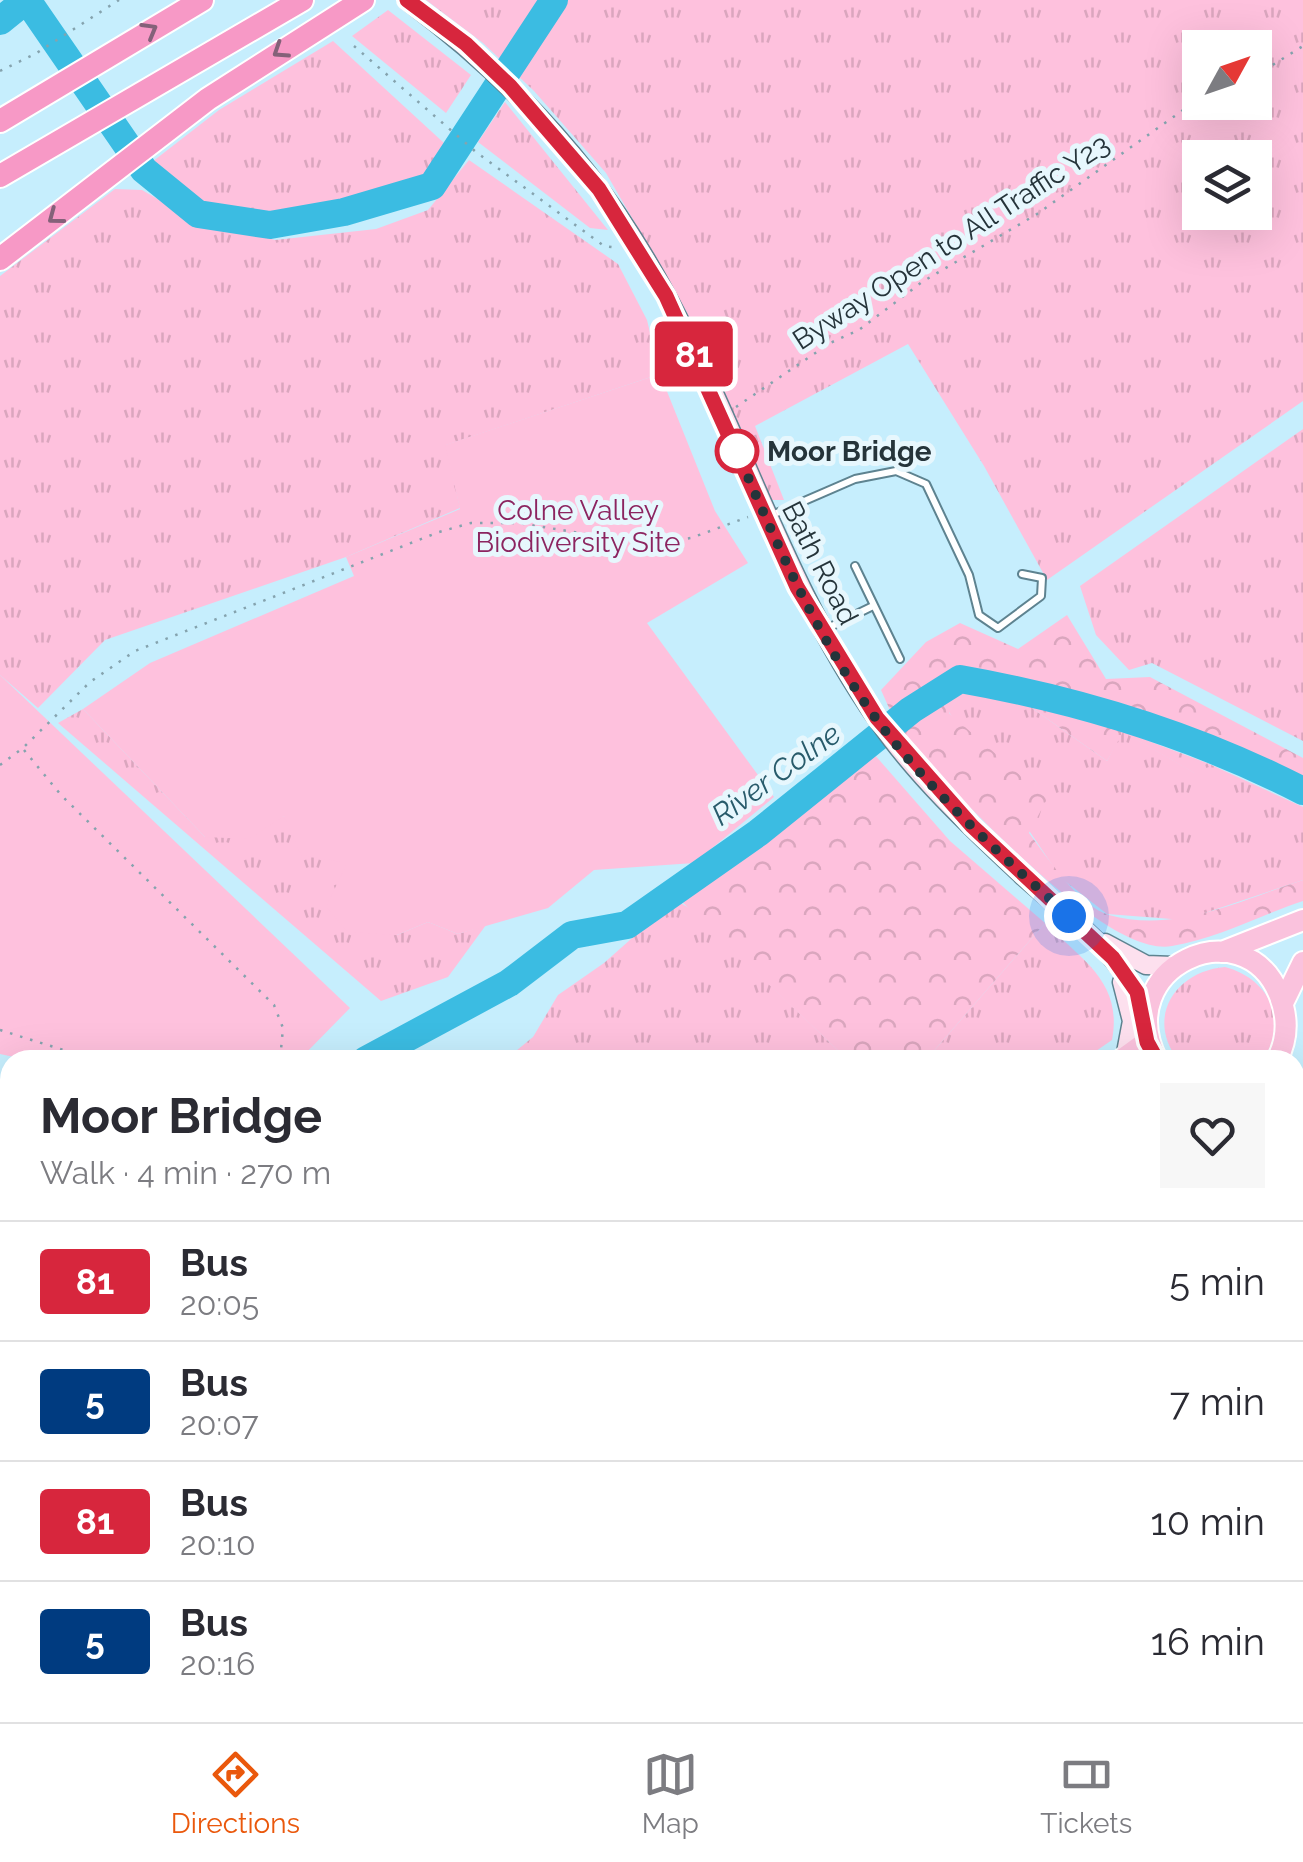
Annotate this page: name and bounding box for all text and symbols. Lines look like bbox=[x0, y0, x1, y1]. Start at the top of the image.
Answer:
one-way arrow bbox=[139, 23, 157, 42]
north arrow bbox=[1182, 30, 1272, 120]
map controls bbox=[1182, 30, 1272, 230]
one-way arrow bbox=[273, 38, 291, 57]
street label: Byway Open to All Traffic Y23 bbox=[787, 127, 1115, 357]
button: layers bbox=[1182, 140, 1272, 230]
one-way arrow bbox=[48, 205, 66, 222]
line badge: 81 bbox=[649, 322, 739, 386]
text: 81 bbox=[675, 334, 713, 375]
marker: Moor Bridge bbox=[716, 430, 758, 472]
place label: Moor Bridge bbox=[767, 435, 932, 468]
park label: Colne Valley Biodiversity Site bbox=[476, 494, 680, 559]
street label: Bath Road bbox=[775, 496, 865, 630]
water label: River Colne bbox=[705, 716, 847, 832]
your location bbox=[1044, 891, 1094, 941]
button: heart bbox=[1160, 1083, 1265, 1188]
text: Moor Bridge bbox=[40, 1088, 322, 1144]
text: Walk · 4 min · 270 m bbox=[40, 1154, 331, 1191]
text: Bus bbox=[180, 1240, 248, 1285]
text: 5 min bbox=[1169, 1259, 1265, 1304]
text: 81 bbox=[76, 1261, 114, 1302]
text: 20:05 bbox=[180, 1285, 259, 1322]
text: Bus bbox=[180, 1360, 248, 1405]
text: 7 min bbox=[1170, 1379, 1265, 1424]
text: 5 bbox=[85, 1381, 105, 1422]
text: 20:07 bbox=[180, 1405, 259, 1442]
text: Bus bbox=[180, 1480, 248, 1525]
text: 10 min bbox=[1150, 1499, 1265, 1544]
text: 81 bbox=[76, 1501, 114, 1542]
text: 20:10 bbox=[180, 1525, 256, 1562]
text: Bus bbox=[180, 1600, 248, 1645]
text: 16 min bbox=[1151, 1619, 1265, 1664]
text: 5 bbox=[85, 1621, 105, 1662]
text: 20:16 bbox=[180, 1645, 255, 1682]
tab: Directions bbox=[171, 1747, 300, 1840]
tab: Map bbox=[642, 1747, 699, 1840]
tab: Tickets bbox=[1040, 1747, 1132, 1840]

